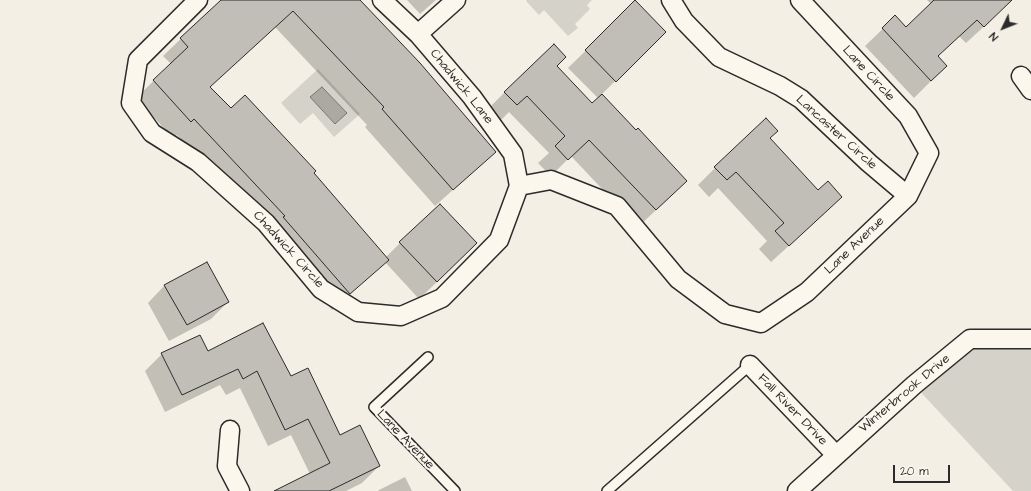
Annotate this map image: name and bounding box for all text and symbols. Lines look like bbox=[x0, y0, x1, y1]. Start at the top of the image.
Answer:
north arrow bbox=[983, 8, 1023, 48]
text: N bbox=[986, 29, 1002, 44]
street label: Lane Circle bbox=[838, 43, 898, 105]
street label: Chadwick Lane bbox=[426, 46, 496, 128]
street label: Lancaster Circle bbox=[792, 92, 880, 174]
street label: Chadwick Circle bbox=[249, 208, 327, 292]
street label: Lane Avenue bbox=[822, 214, 888, 278]
street label: Winterbrook Drive bbox=[856, 351, 954, 437]
street label: Fall River Drive bbox=[754, 371, 830, 449]
street label: Lane Avenue bbox=[373, 407, 437, 473]
scale bar bbox=[895, 457, 952, 483]
text: 20 m bbox=[900, 463, 929, 480]

